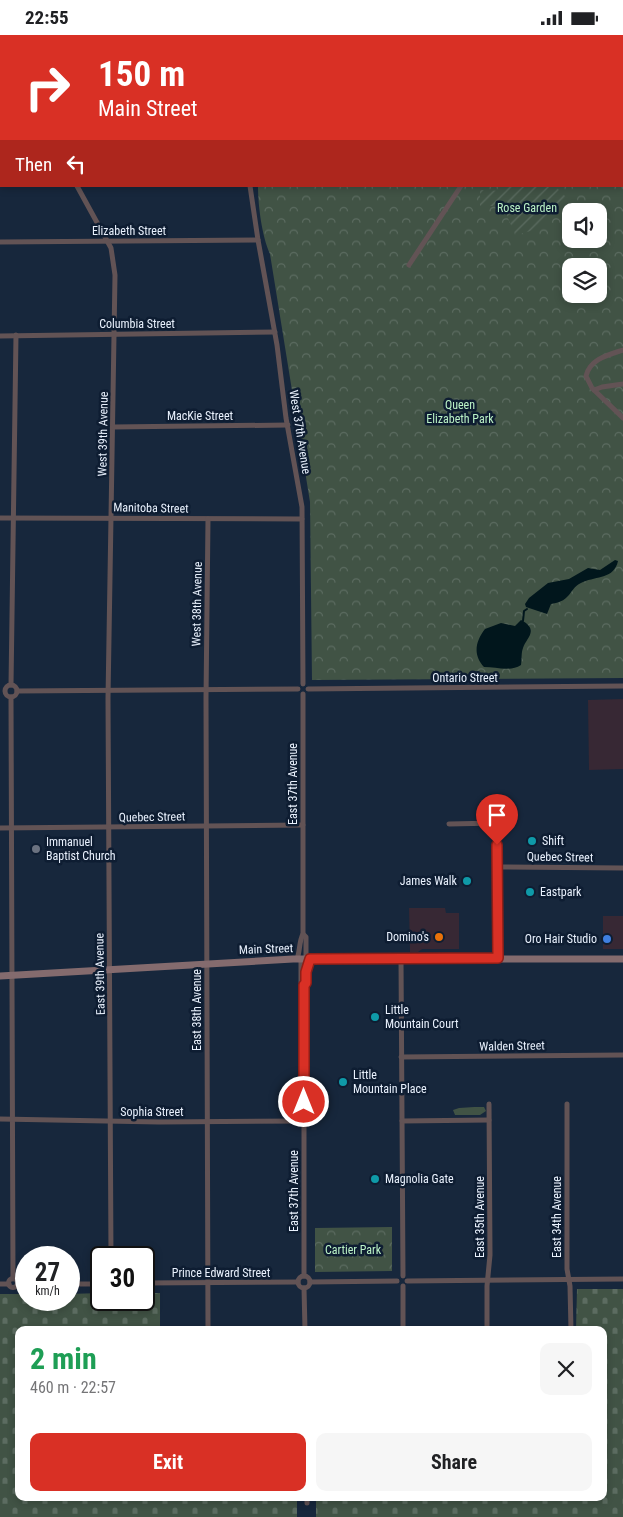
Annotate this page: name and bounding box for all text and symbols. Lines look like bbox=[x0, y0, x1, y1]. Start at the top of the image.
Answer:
text: 22:55 bbox=[25, 6, 69, 29]
text: 150 m bbox=[98, 54, 185, 95]
icon: right bbox=[15, 55, 80, 120]
text: Main Street bbox=[98, 96, 197, 121]
icon: left bbox=[62, 150, 90, 178]
text: Then bbox=[15, 153, 52, 176]
park label: Rose Garden bbox=[497, 201, 557, 215]
map controls bbox=[562, 203, 607, 303]
button: sound bbox=[562, 203, 607, 248]
street label: Elizabeth Street bbox=[92, 224, 167, 238]
button: layers bbox=[562, 258, 607, 303]
street label: Columbia Street bbox=[99, 317, 175, 331]
street label: West 37th Avenue bbox=[286, 389, 314, 475]
street label: West 39th Avenue bbox=[95, 391, 111, 477]
park label: Queen Elizabeth Park bbox=[426, 398, 494, 426]
street label: MacKie Street bbox=[167, 409, 234, 423]
street label: Manitoba Street bbox=[113, 500, 189, 516]
street label: West 38th Avenue bbox=[189, 561, 205, 647]
street label: Ontario Street bbox=[432, 671, 498, 685]
street label: East 37th Avenue bbox=[286, 743, 300, 825]
pin bbox=[476, 794, 518, 845]
icon: arrive bbox=[483, 801, 511, 829]
street label: Quebec Street bbox=[119, 809, 186, 825]
place label: Shift bbox=[542, 834, 565, 848]
place label: Immanuel Baptist Church bbox=[46, 835, 116, 863]
marker: Shift bbox=[526, 835, 538, 847]
marker: Immanuel Baptist Church bbox=[30, 843, 42, 855]
street label: Quebec Street bbox=[527, 849, 594, 865]
place label: James Walk bbox=[400, 874, 458, 888]
marker: James Walk bbox=[461, 875, 473, 887]
place label: Eastpark bbox=[540, 885, 582, 899]
marker: Eastpark bbox=[524, 886, 536, 898]
place label: Domino's bbox=[386, 930, 429, 944]
marker: Domino's bbox=[433, 931, 445, 943]
place label: Oro Hair Studio bbox=[525, 932, 597, 946]
street label: East 39th Avenue bbox=[92, 933, 108, 1015]
marker: Oro Hair Studio bbox=[601, 933, 613, 945]
street label: Main Street bbox=[239, 941, 294, 957]
street label: East 38th Avenue bbox=[190, 969, 204, 1051]
place label: Little Mountain Court bbox=[385, 1003, 459, 1031]
marker: Little Mountain Court bbox=[369, 1011, 381, 1023]
street label: Walden Street bbox=[479, 1038, 545, 1054]
place label: Little Mountain Place bbox=[353, 1068, 427, 1096]
position arrow bbox=[277, 1075, 329, 1127]
marker: Little Mountain Place bbox=[337, 1076, 349, 1088]
street label: Sophia Street bbox=[120, 1105, 184, 1119]
street label: East 37th Avenue bbox=[287, 1150, 301, 1232]
place label: Magnolia Gate bbox=[385, 1172, 454, 1186]
marker: Magnolia Gate bbox=[369, 1173, 381, 1185]
street label: East 35th Avenue bbox=[473, 1176, 487, 1258]
street label: East 34th Avenue bbox=[550, 1176, 564, 1258]
park label: Cartier Park bbox=[325, 1243, 382, 1257]
speed limit sign: 30 bbox=[90, 1246, 155, 1311]
text: 27 bbox=[35, 1258, 60, 1287]
street label: Prince Edward Street bbox=[172, 1266, 271, 1280]
text: km/h bbox=[35, 1284, 60, 1298]
text: 2 min bbox=[30, 1341, 97, 1376]
button: close bbox=[540, 1343, 592, 1395]
text: 460 m · 22:57 bbox=[30, 1378, 116, 1397]
button: Exit bbox=[30, 1433, 306, 1491]
button: Share bbox=[316, 1433, 592, 1491]

